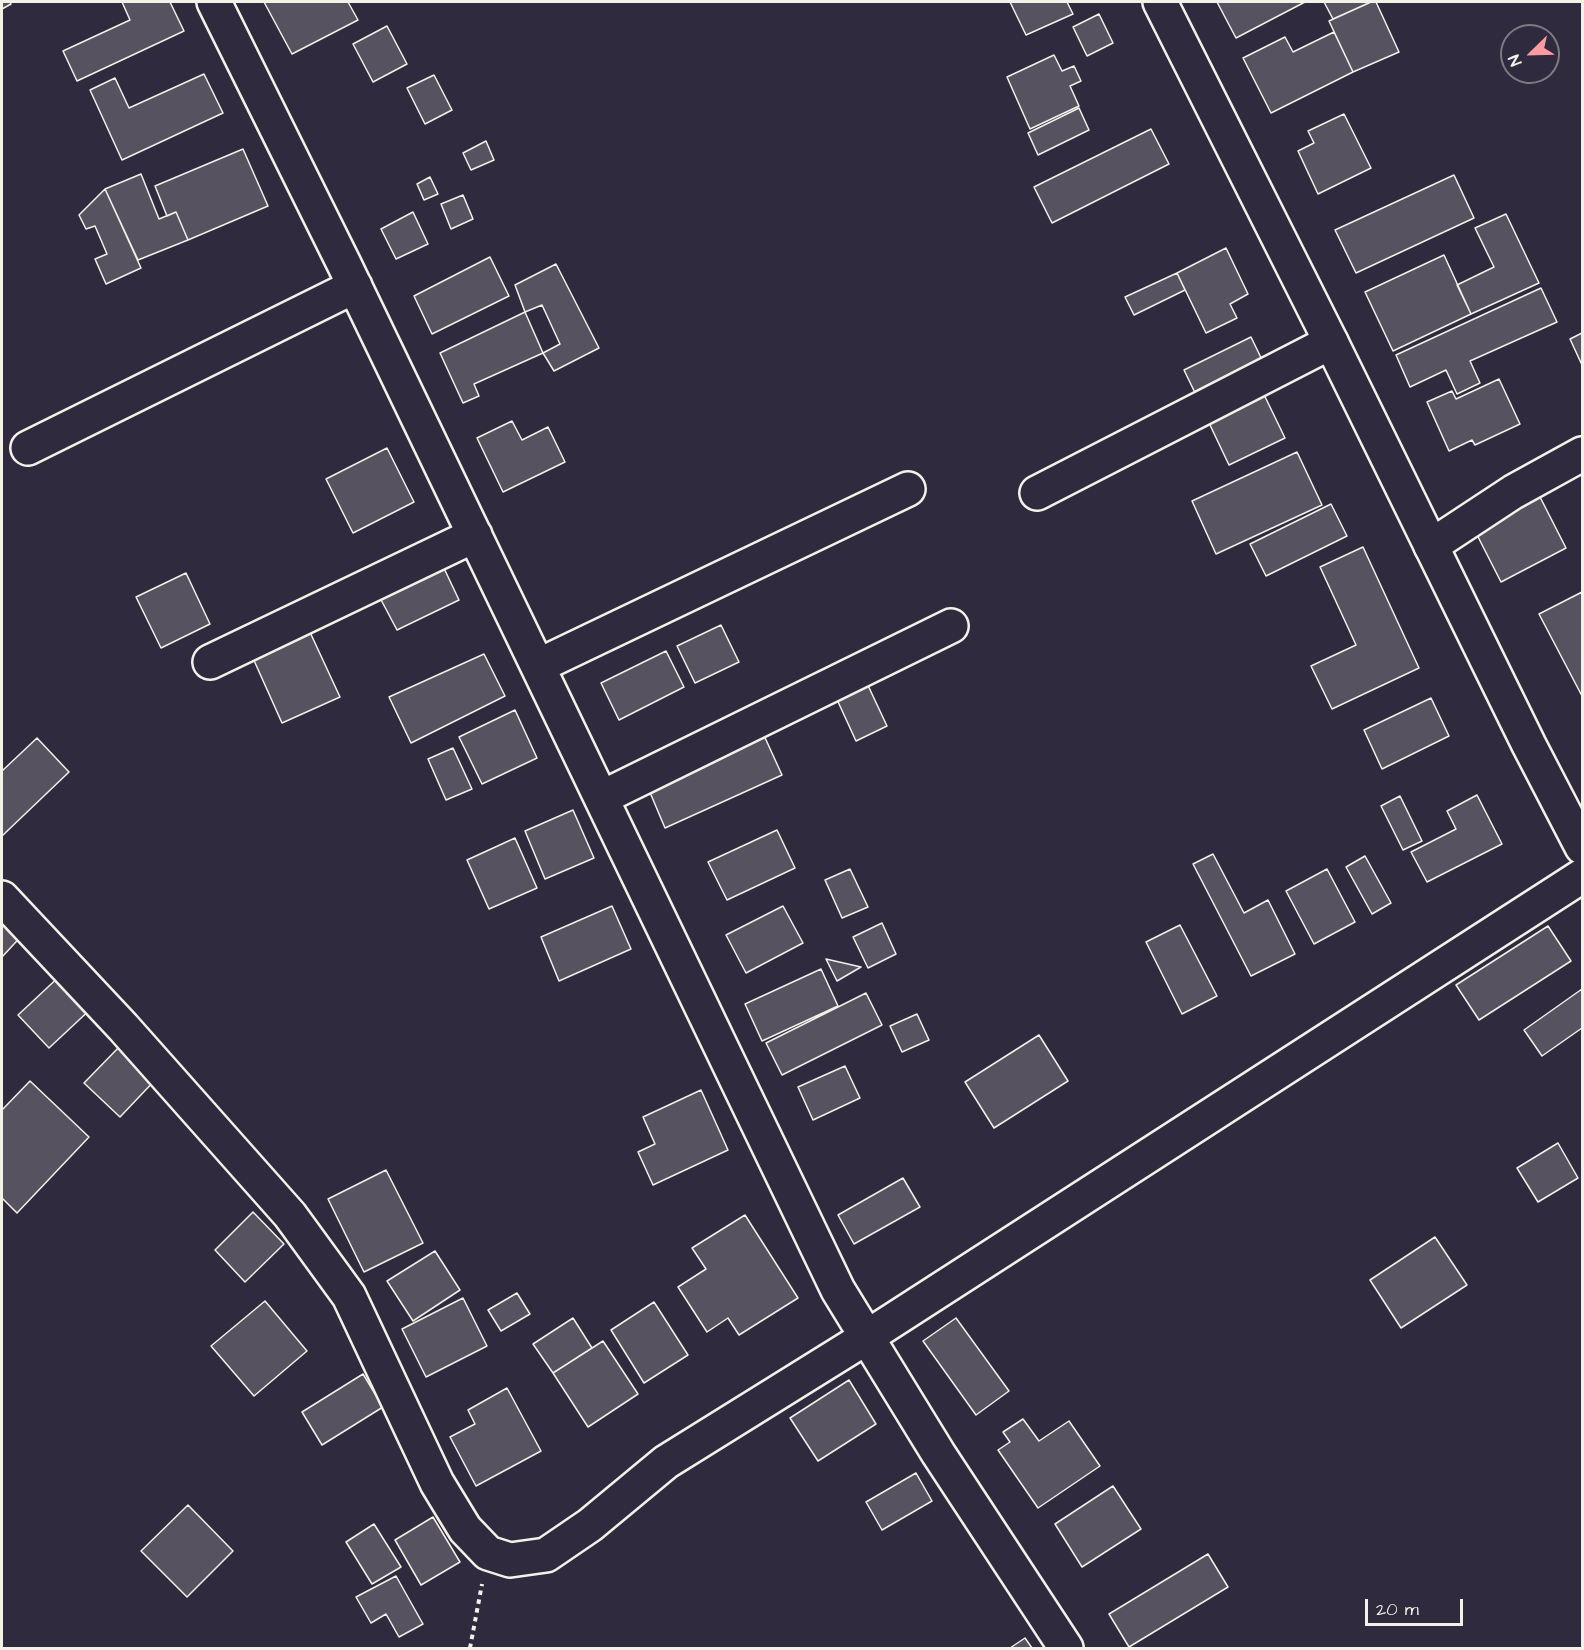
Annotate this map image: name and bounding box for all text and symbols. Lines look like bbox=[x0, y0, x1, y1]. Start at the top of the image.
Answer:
north arrow bbox=[1500, 24, 1560, 84]
text: N bbox=[1503, 51, 1527, 69]
scale bar bbox=[1368, 1587, 1466, 1625]
text: 20 m bbox=[1376, 1597, 1419, 1622]

